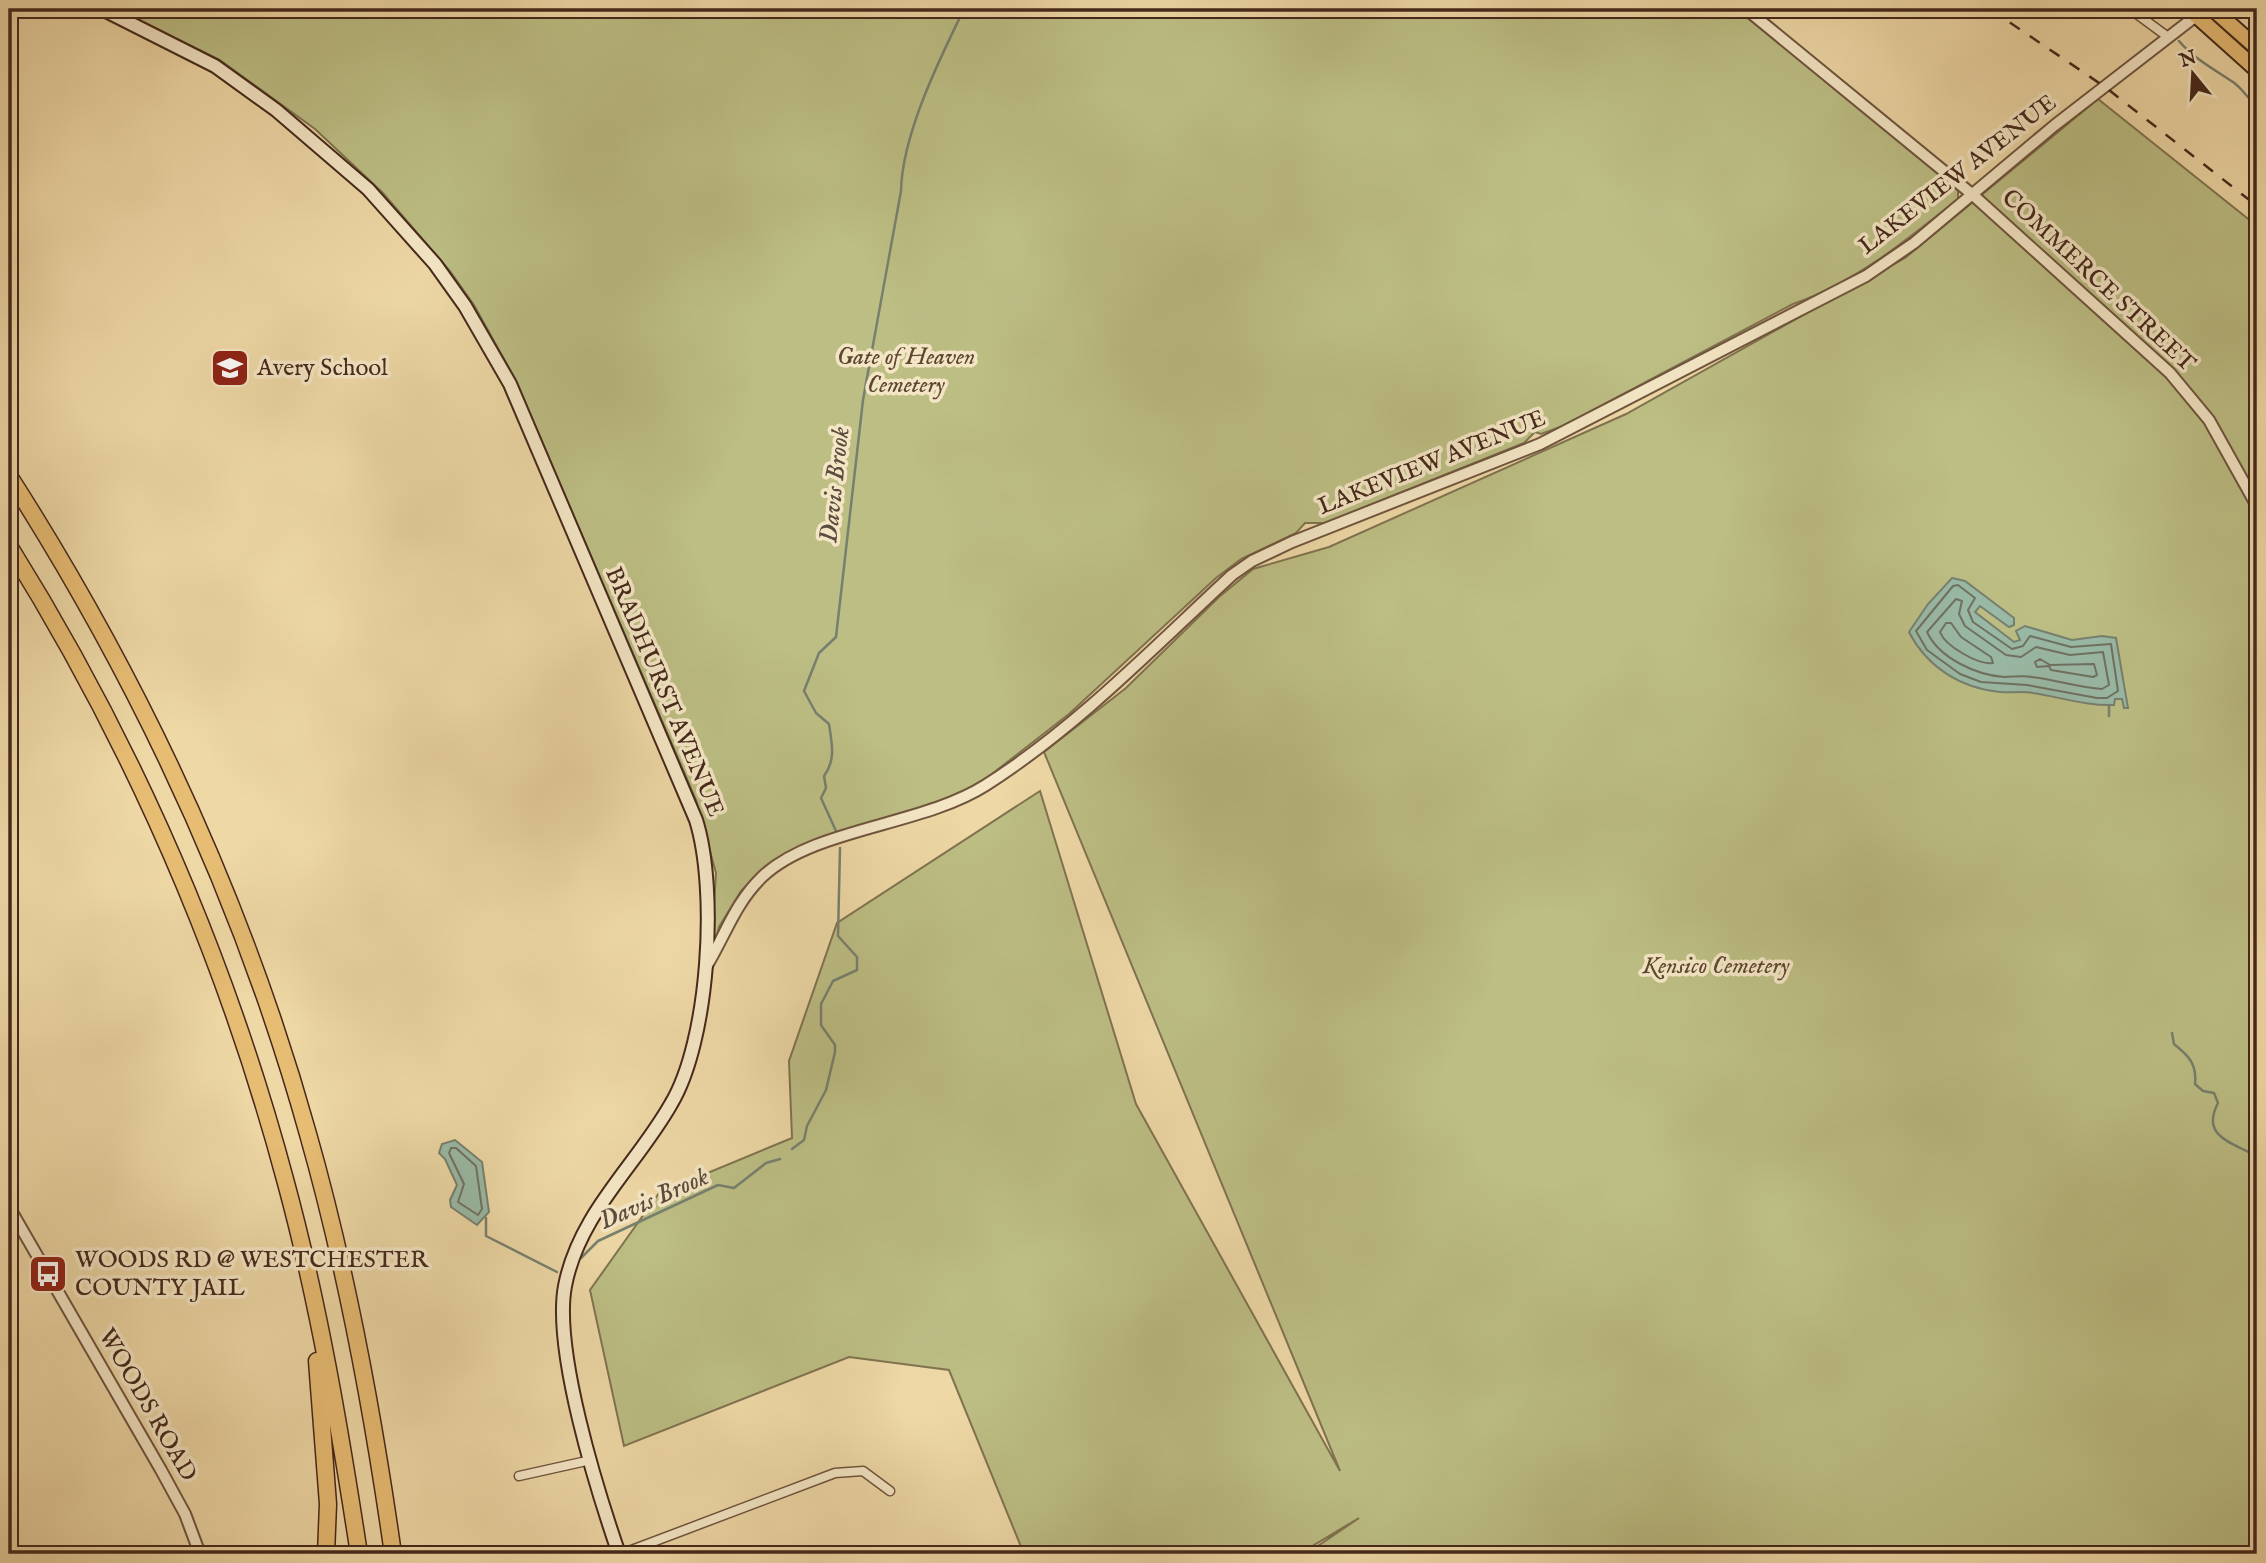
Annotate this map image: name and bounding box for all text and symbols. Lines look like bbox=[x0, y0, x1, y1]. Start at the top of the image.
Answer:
north arrow bbox=[2158, 38, 2228, 108]
text: N bbox=[2176, 46, 2200, 74]
street label: LAKEVIEW AVENUE bbox=[1853, 88, 2063, 262]
street label: COMMERCE STREET bbox=[1995, 183, 2202, 379]
park label: Gate of Heaven Cemetery bbox=[837, 342, 975, 401]
school or university icon: Avery School bbox=[209, 347, 251, 389]
place label: Avery School bbox=[256, 353, 388, 384]
street label: LAKEVIEW AVENUE bbox=[1314, 403, 1550, 523]
water label: Davis Brook bbox=[812, 425, 858, 545]
street label: BRADHURST AVENUE bbox=[597, 562, 731, 822]
park label: Kensico Cemetery bbox=[1642, 951, 1791, 982]
water label: Davis Brook bbox=[594, 1160, 715, 1238]
place label: WOODS RD @ WESTCHESTER COUNTY JAIL bbox=[75, 1245, 429, 1304]
bus stop icon: WOODS RD @ WESTCHESTER COUNTY JAIL bbox=[27, 1253, 69, 1295]
street label: WOODS ROAD bbox=[91, 1323, 203, 1487]

